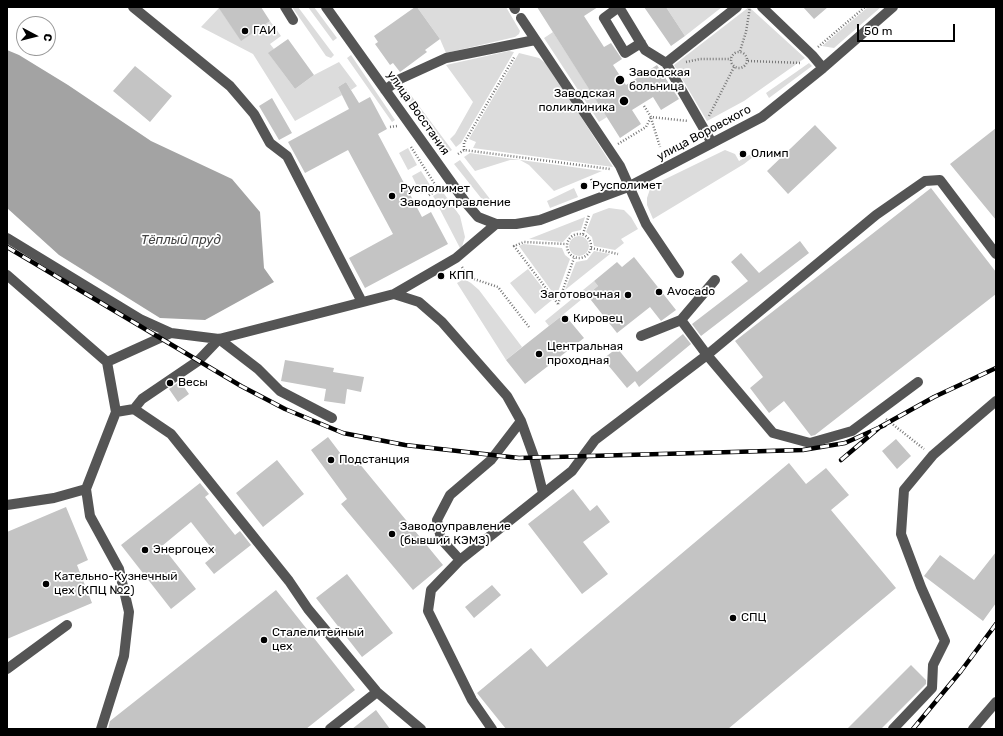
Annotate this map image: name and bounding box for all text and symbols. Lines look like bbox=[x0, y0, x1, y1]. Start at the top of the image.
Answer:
north arrow bbox=[16, 16, 56, 56]
scale bar bbox=[859, 16, 957, 42]
place label: ГАИ bbox=[253, 24, 276, 38]
text: 50 m bbox=[864, 24, 892, 38]
marker: ГАИ bbox=[240, 26, 250, 36]
text: С bbox=[40, 33, 54, 42]
place label: Заводская больница bbox=[629, 66, 690, 94]
street label: улица Восстания bbox=[384, 68, 452, 158]
marker: Заводская больница bbox=[614, 74, 626, 86]
place label: Заводская поликлиника bbox=[538, 87, 615, 115]
marker: Заводская поликлиника bbox=[618, 95, 630, 107]
street label: улица Воровского bbox=[654, 102, 754, 164]
place label: Олимп bbox=[751, 147, 789, 161]
marker: Олимп bbox=[738, 149, 748, 159]
place label: Русполимет bbox=[592, 179, 662, 193]
marker: Русполимет bbox=[579, 181, 589, 191]
place label: Русполимет Заводоуправление bbox=[400, 182, 511, 210]
marker: Русполимет Заводоуправление bbox=[387, 191, 397, 201]
water label: Тёплый пруд bbox=[141, 232, 221, 248]
place label: КПП bbox=[449, 269, 474, 283]
marker: КПП bbox=[436, 271, 446, 281]
place label: Avocado bbox=[667, 285, 715, 299]
marker: Avocado bbox=[654, 287, 664, 297]
place label: Заготовочная bbox=[540, 288, 620, 302]
marker: Заготовочная bbox=[623, 290, 633, 300]
place label: Кировец bbox=[573, 312, 623, 326]
marker: Кировец bbox=[560, 314, 570, 324]
place label: Центральная проходная bbox=[547, 340, 623, 368]
marker: Центральная проходная bbox=[534, 349, 544, 359]
place label: Весы bbox=[178, 376, 208, 390]
marker: Весы bbox=[165, 378, 175, 388]
place label: Подстанция bbox=[339, 453, 410, 467]
marker: Подстанция bbox=[326, 455, 336, 465]
place label: Заводоуправление (бывший КЭМЗ) bbox=[400, 520, 511, 548]
marker: Заводоуправление (бывший КЭМЗ) bbox=[387, 529, 397, 539]
place label: Энергоцех bbox=[153, 543, 214, 557]
marker: Энергоцех bbox=[140, 545, 150, 555]
place label: Кательно-Кузнечный цех (КПЦ №2) bbox=[54, 570, 178, 598]
marker: Кательно-Кузнечный цех (КПЦ №2) bbox=[41, 579, 51, 589]
place label: СПЦ bbox=[741, 611, 766, 625]
marker: СПЦ bbox=[728, 613, 738, 623]
place label: Сталелитейный цех bbox=[272, 626, 364, 654]
marker: Сталелитейный цех bbox=[259, 635, 269, 645]

